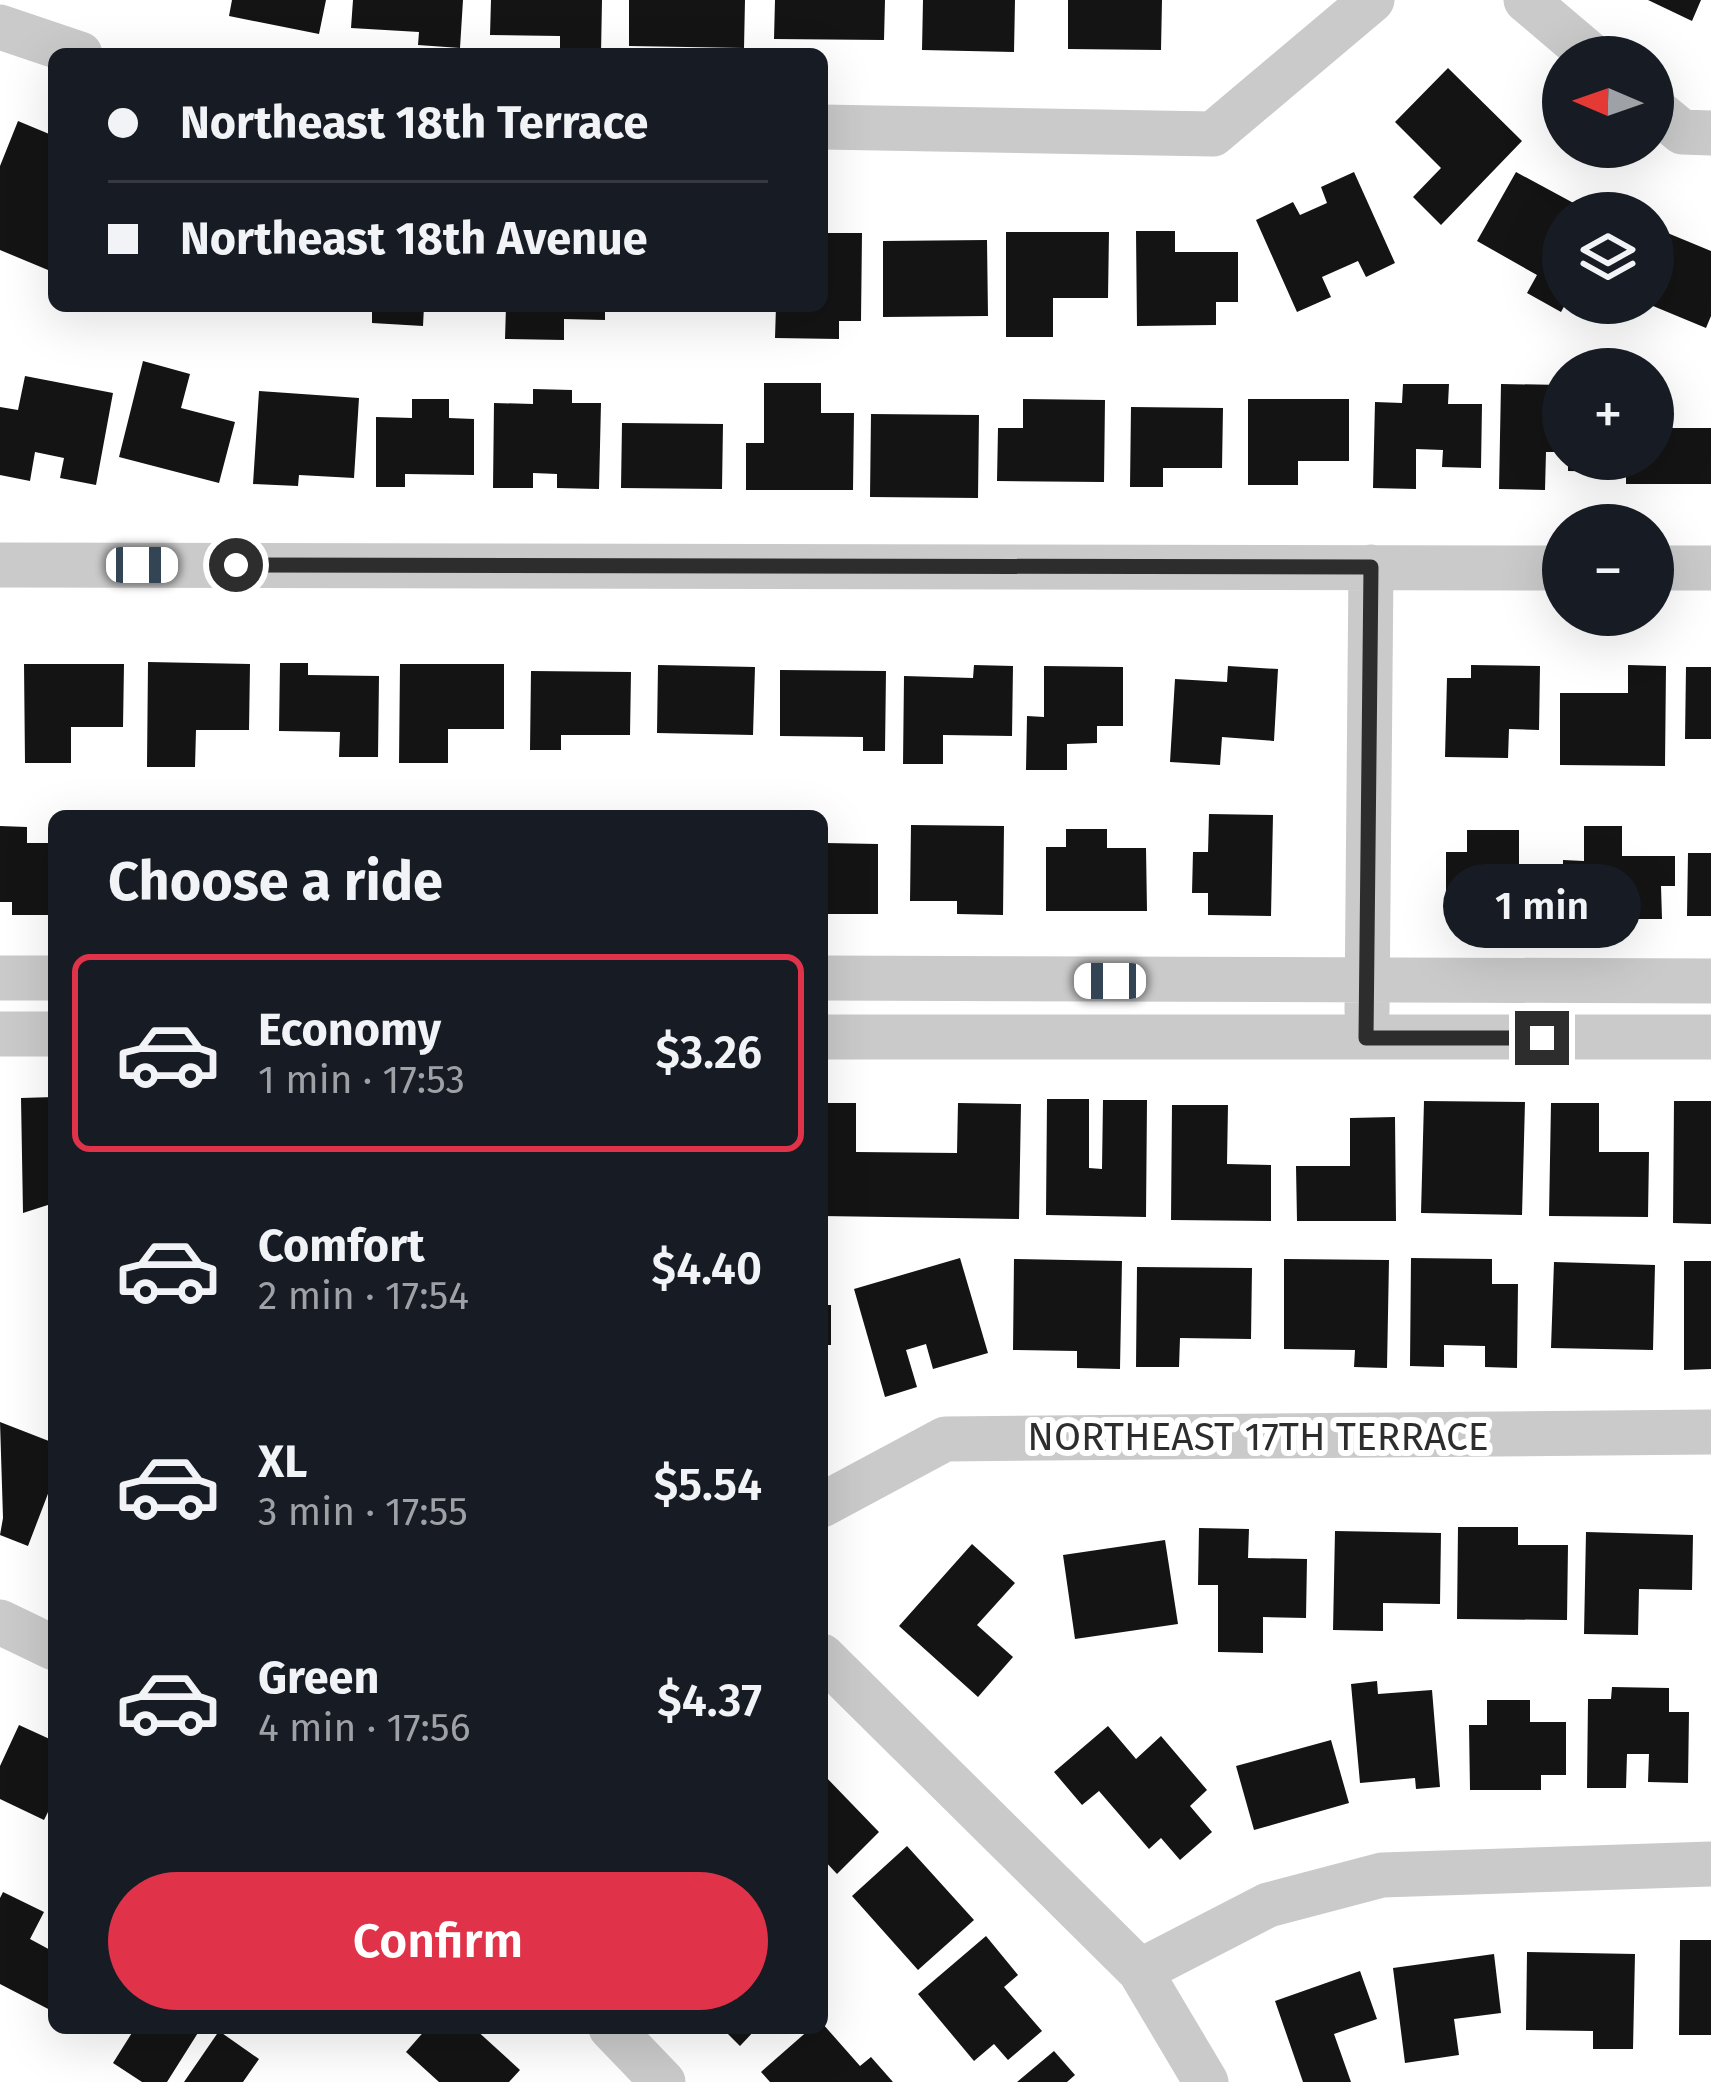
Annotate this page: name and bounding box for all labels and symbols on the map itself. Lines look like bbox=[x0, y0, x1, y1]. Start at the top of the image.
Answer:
north arrow bbox=[1542, 36, 1674, 168]
route start bbox=[209, 538, 263, 592]
car bbox=[106, 547, 178, 583]
callout: 1 min bbox=[1443, 864, 1641, 948]
car bbox=[1074, 963, 1146, 999]
route end bbox=[1515, 1011, 1569, 1065]
street label: NORTHEAST 17TH TERRACE bbox=[1027, 1414, 1489, 1460]

